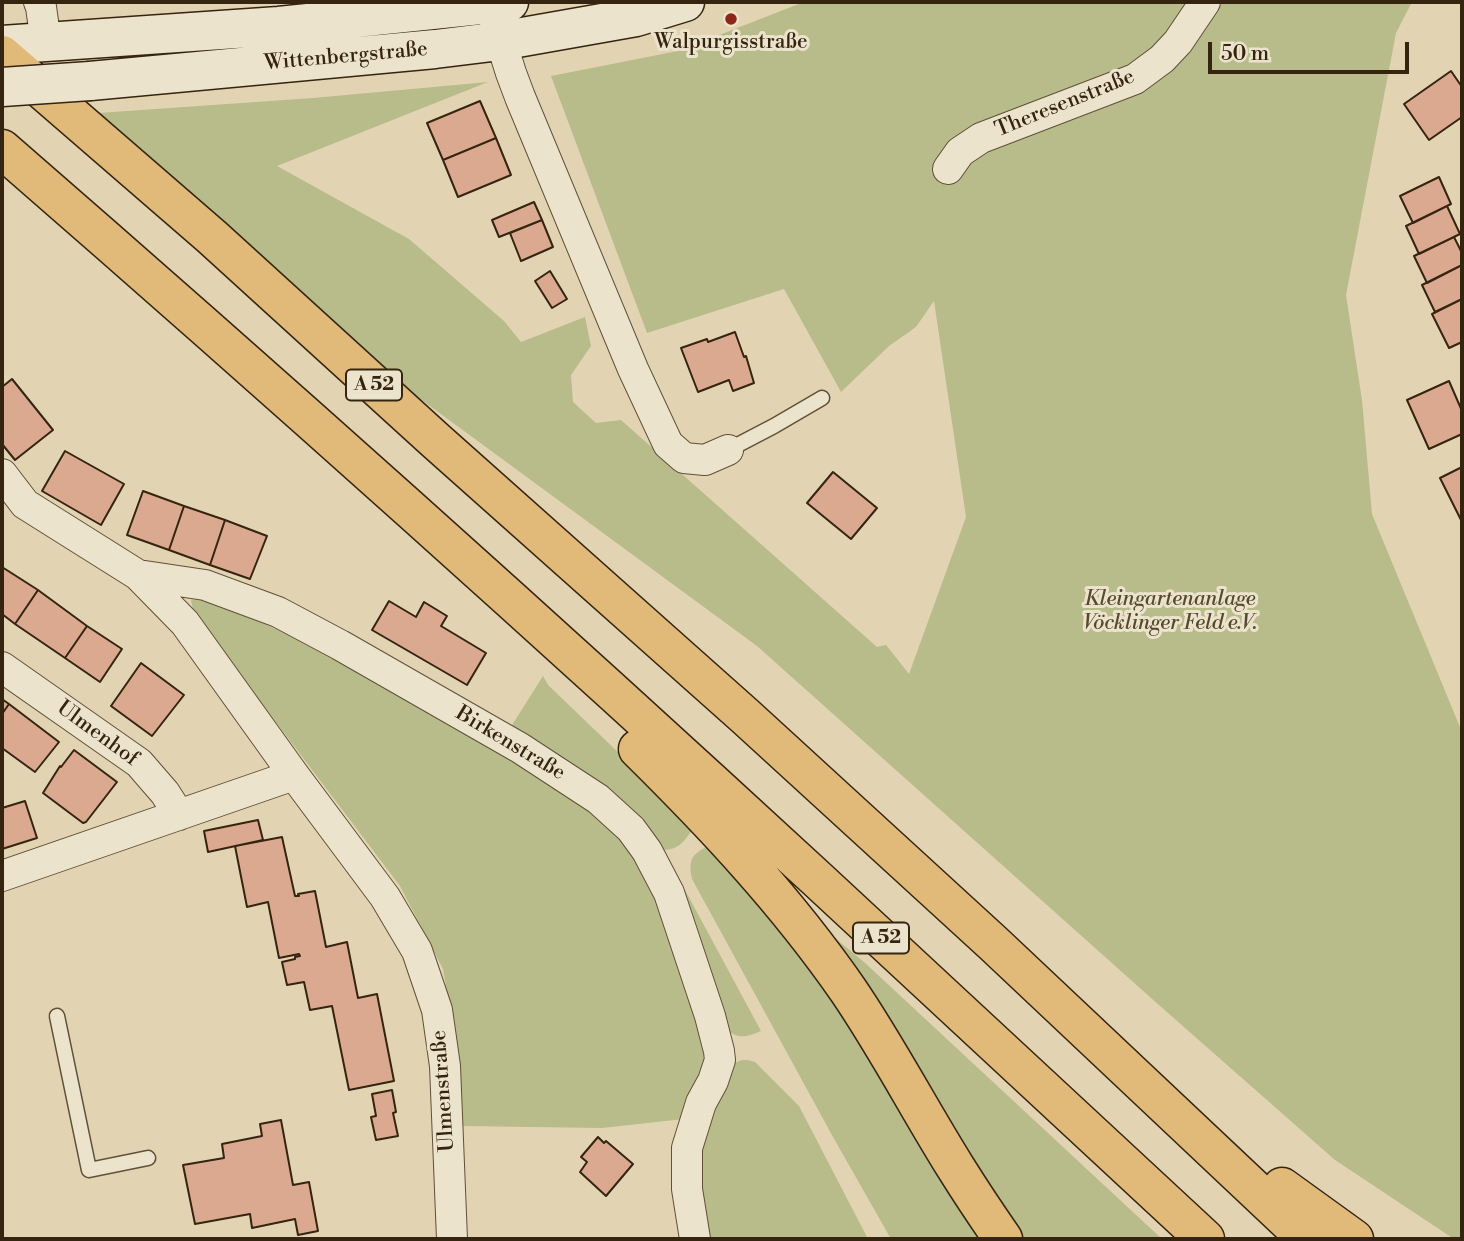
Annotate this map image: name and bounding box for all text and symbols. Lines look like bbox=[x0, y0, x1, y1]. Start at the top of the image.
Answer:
marker: Walpurgisstraße bbox=[723, 11, 739, 27]
scale bar bbox=[1212, 28, 1413, 72]
place label: Walpurgisstraße bbox=[654, 30, 808, 56]
street label: Wittenbergstraße bbox=[263, 37, 429, 77]
text: 50 m bbox=[1221, 41, 1269, 67]
street label: Theresenstraße bbox=[992, 65, 1138, 143]
road number: A 52 bbox=[346, 370, 402, 400]
park label: Kleingartenanlage Vöcklinger Feld e.V. bbox=[1083, 587, 1257, 637]
street label: Ulmenhof bbox=[51, 696, 143, 772]
street label: Birkenstraße bbox=[451, 701, 569, 787]
road number: A 52 bbox=[853, 922, 909, 954]
street label: Ulmenstraße bbox=[427, 1029, 461, 1153]

